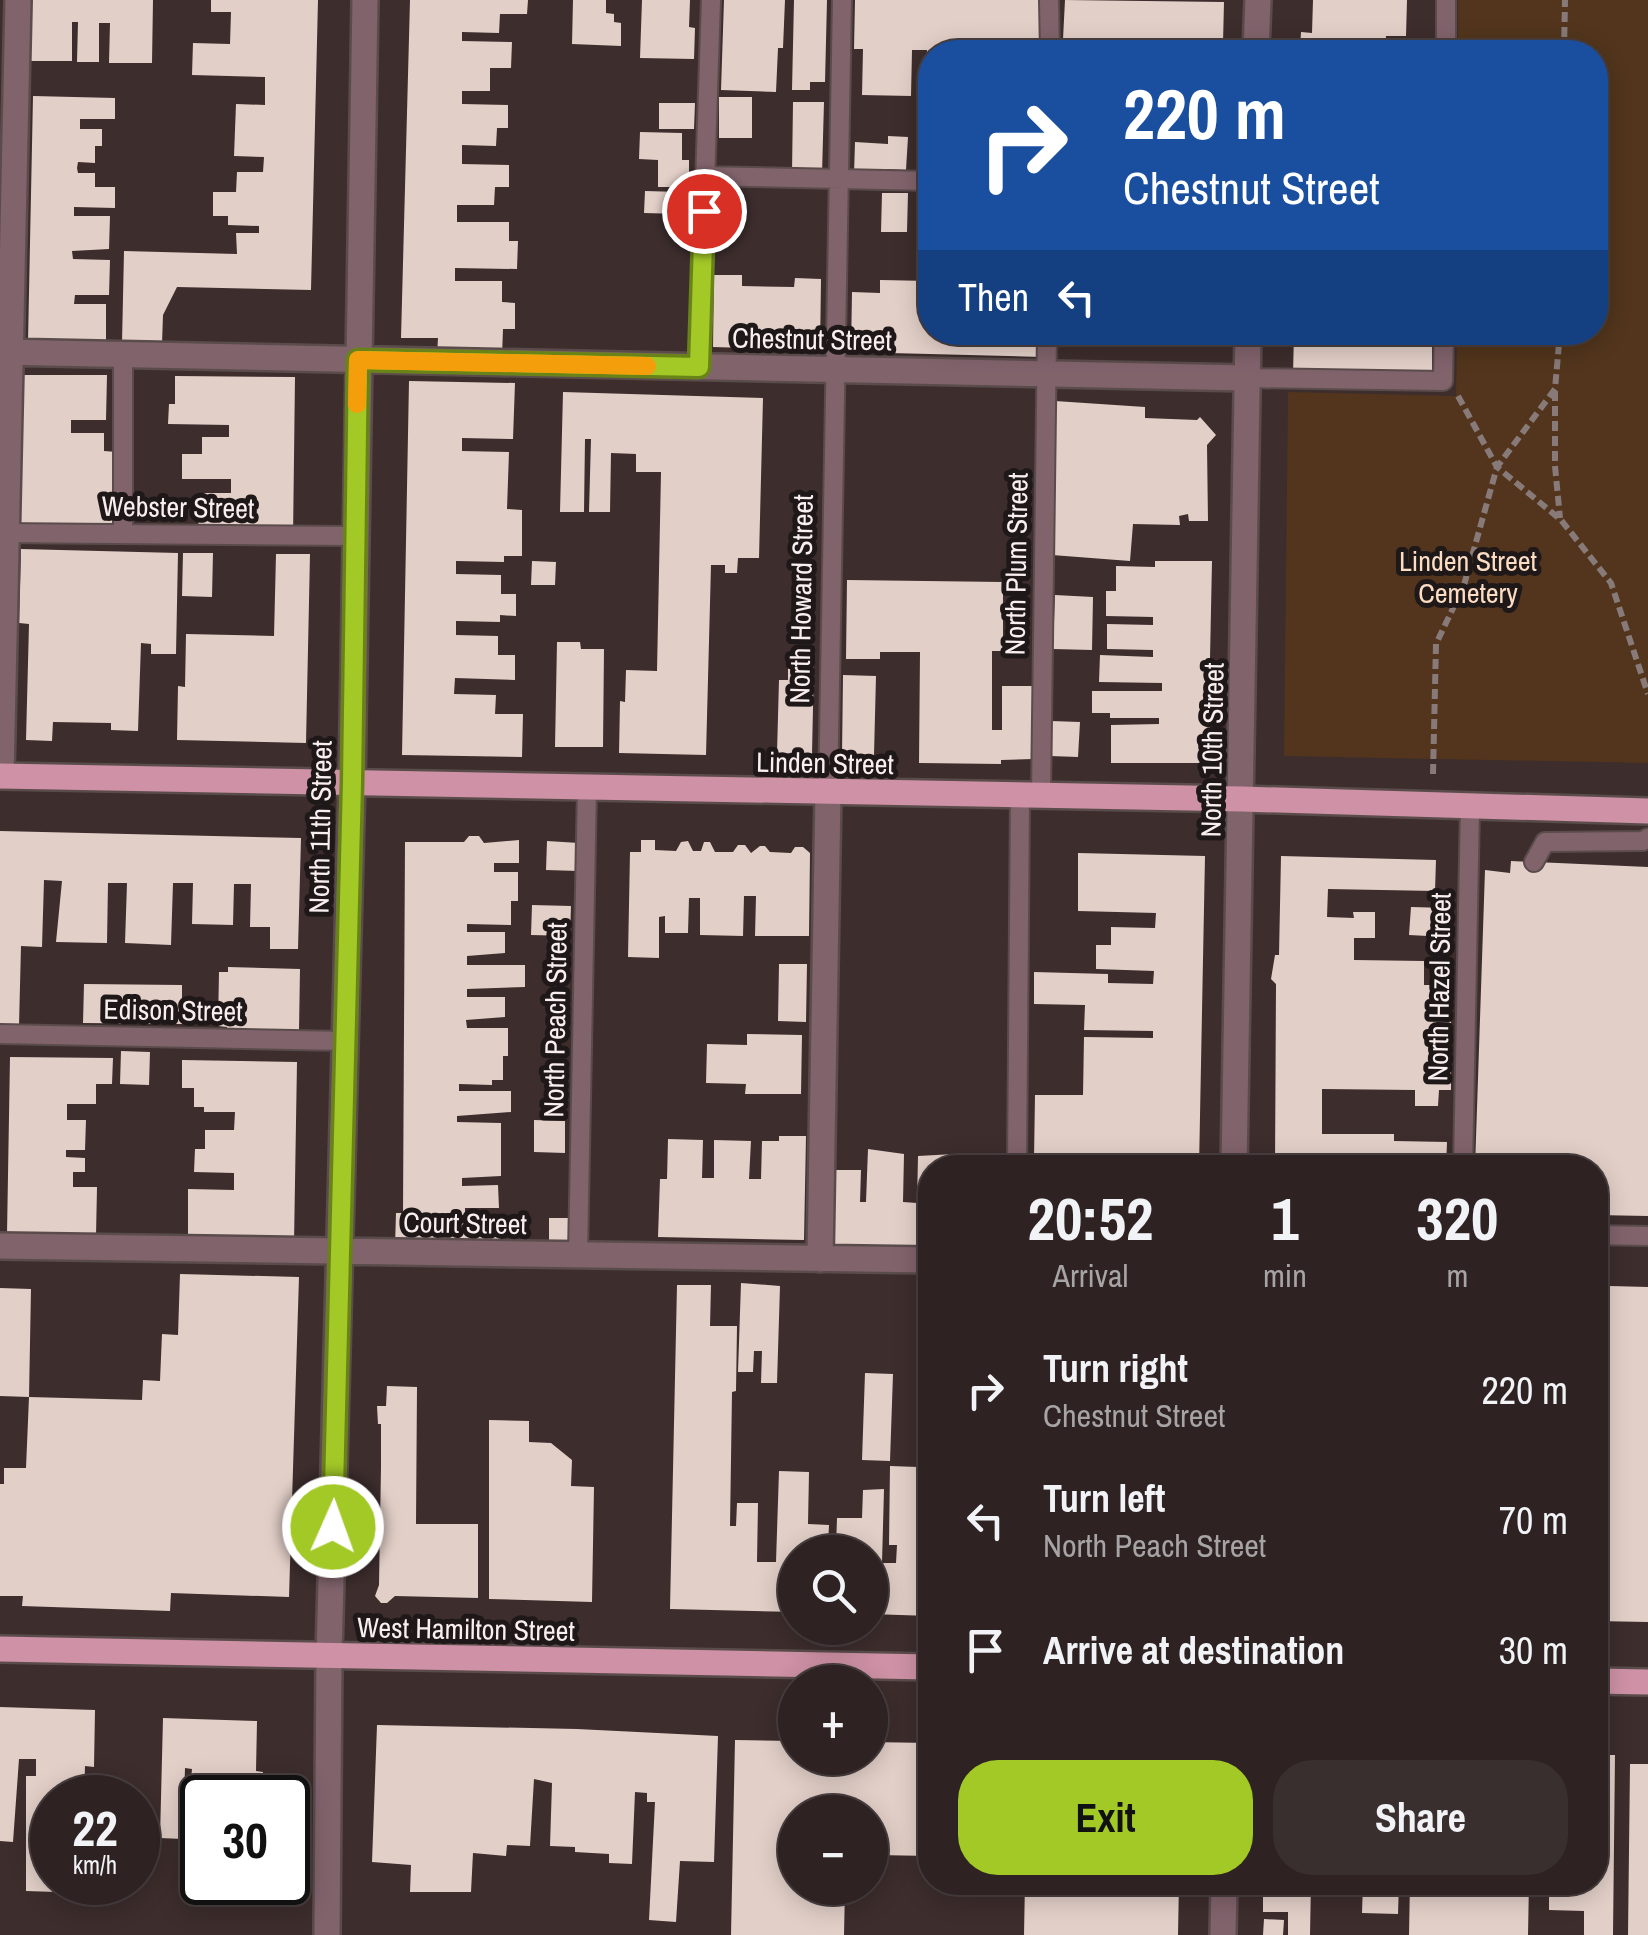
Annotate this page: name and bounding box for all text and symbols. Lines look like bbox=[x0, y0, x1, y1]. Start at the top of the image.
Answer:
text: 220 m bbox=[1123, 67, 1286, 161]
icon: right bbox=[958, 80, 1088, 210]
text: Chestnut Street bbox=[1123, 157, 1379, 218]
pin bbox=[662, 169, 747, 254]
icon: arrive bbox=[677, 184, 732, 239]
icon: left bbox=[1049, 270, 1104, 325]
text: Then bbox=[958, 272, 1029, 323]
street label: Chestnut Street bbox=[732, 319, 892, 359]
street label: North Plum Street bbox=[995, 472, 1037, 656]
street label: Webster Street bbox=[101, 487, 255, 527]
street label: North Howard Street bbox=[780, 494, 822, 704]
park label: Linden Street Cemetery bbox=[1399, 542, 1537, 612]
street label: North 10th Street bbox=[1191, 662, 1233, 838]
street label: North 11th Street bbox=[299, 740, 341, 914]
street label: Linden Street bbox=[756, 743, 894, 783]
street label: North Hazel Street bbox=[1418, 892, 1460, 1082]
street label: North Peach Street bbox=[534, 922, 576, 1118]
street label: Edison Street bbox=[103, 990, 243, 1030]
text: 20:52 bbox=[1028, 1178, 1153, 1259]
text: 1 bbox=[1271, 1178, 1299, 1259]
text: 320 bbox=[1416, 1178, 1498, 1259]
street label: Court Street bbox=[403, 1203, 527, 1243]
text: Arrival bbox=[1053, 1254, 1128, 1297]
text: min bbox=[1263, 1254, 1307, 1297]
text: m bbox=[1446, 1254, 1468, 1297]
text: Turn right bbox=[1043, 1343, 1188, 1394]
icon: right bbox=[958, 1363, 1013, 1418]
text: 220 m bbox=[1481, 1365, 1568, 1416]
text: Chestnut Street bbox=[1043, 1394, 1225, 1437]
text: Turn left bbox=[1043, 1473, 1165, 1524]
position arrow bbox=[281, 1475, 385, 1579]
icon: left bbox=[958, 1493, 1013, 1548]
text: 70 m bbox=[1499, 1495, 1568, 1546]
text: North Peach Street bbox=[1043, 1524, 1266, 1567]
map controls bbox=[778, 1535, 888, 1905]
button: search bbox=[778, 1535, 888, 1645]
street label: West Hamilton Street bbox=[357, 1608, 575, 1650]
icon: arrive bbox=[958, 1623, 1013, 1678]
text: Arrive at destination bbox=[1043, 1625, 1344, 1676]
text: 30 m bbox=[1499, 1625, 1568, 1676]
button: + bbox=[778, 1665, 888, 1775]
button: Exit bbox=[958, 1760, 1253, 1875]
button: Share bbox=[1273, 1760, 1568, 1875]
speed limit sign: 30 bbox=[180, 1775, 310, 1905]
text: 22 bbox=[72, 1794, 118, 1862]
button: − bbox=[778, 1795, 888, 1905]
text: km/h bbox=[73, 1848, 117, 1882]

